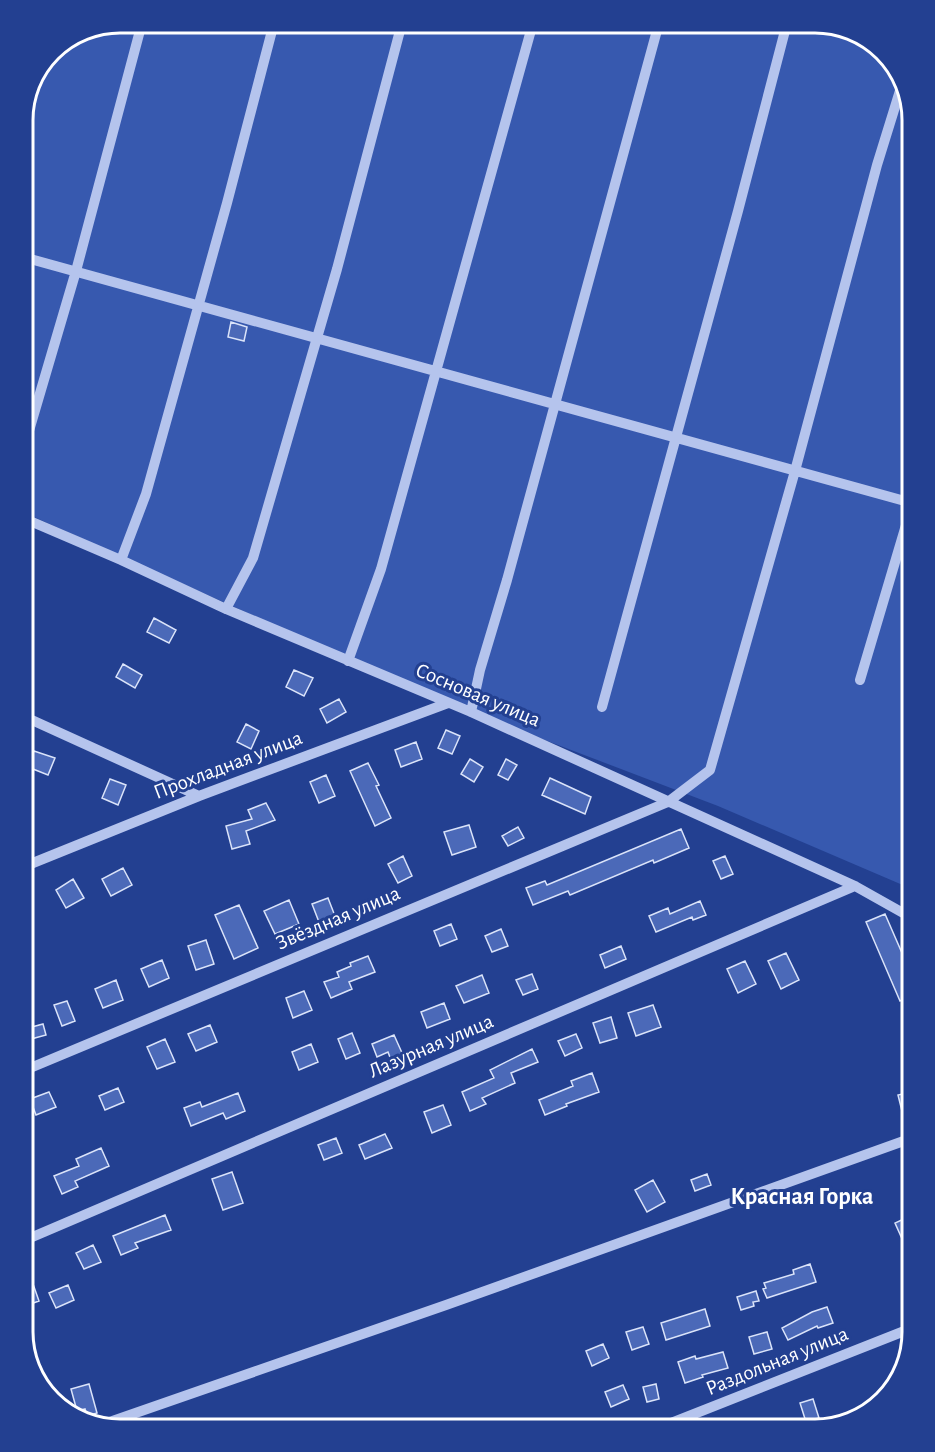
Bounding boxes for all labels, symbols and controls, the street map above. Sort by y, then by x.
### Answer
street label: Сосновая улица [412,659,544,731]
street label: Прохладная улица [151,727,306,803]
street label: Звёздная улица [273,882,404,954]
street label: Лазурная улица [366,1010,497,1082]
district label: Красная Горка [731,1185,873,1209]
street label: Раздольная улица [703,1323,851,1399]

